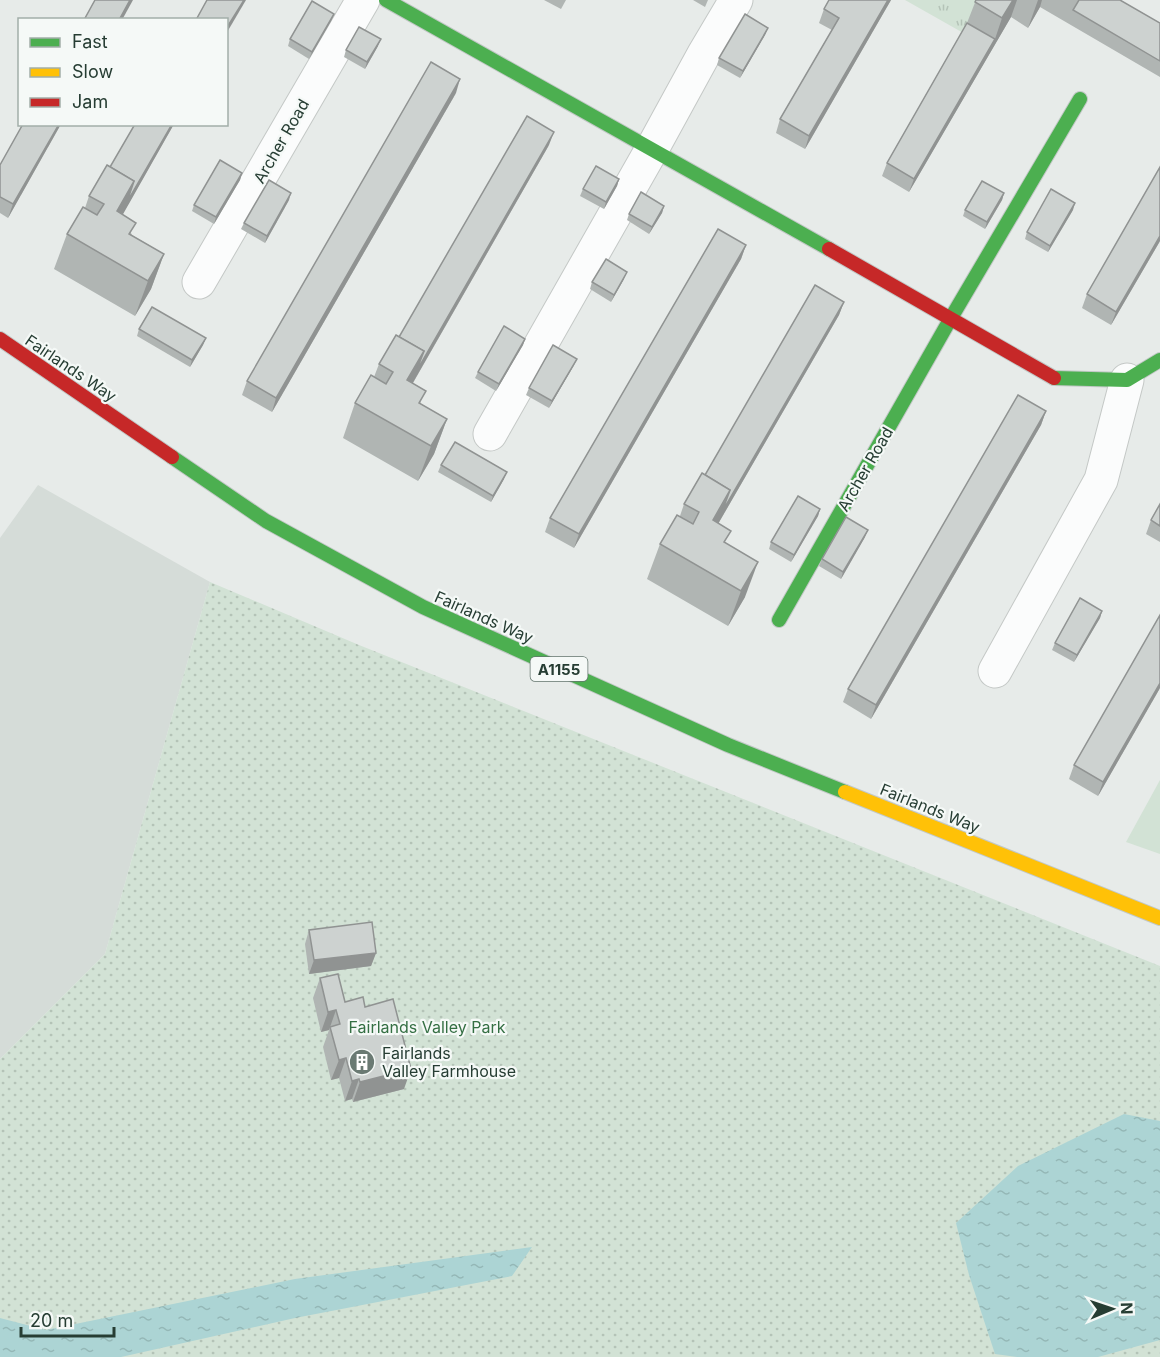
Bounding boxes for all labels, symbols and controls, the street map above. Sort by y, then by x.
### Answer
legend [18,18,228,126]
text: Fast [72,31,108,52]
text: Slow [72,61,113,82]
text: Jam [72,91,108,112]
street label: Archer Road [249,95,313,187]
street label: Fairlands Way [21,330,121,406]
street label: Archer Road [833,423,897,515]
street label: Fairlands Way [432,586,536,648]
road number: A1155 [530,657,588,681]
street label: Fairlands Way [877,779,983,837]
park label: Fairlands Valley Park [349,1017,506,1037]
place label: Fairlands Valley Farmhouse [382,1043,516,1081]
building icon: Fairlands Valley Farmhouse [347,1047,377,1077]
north arrow [1082,1279,1142,1339]
scale bar [21,1300,114,1338]
text: N [1117,1302,1137,1315]
text: 20 m [30,1310,73,1331]

